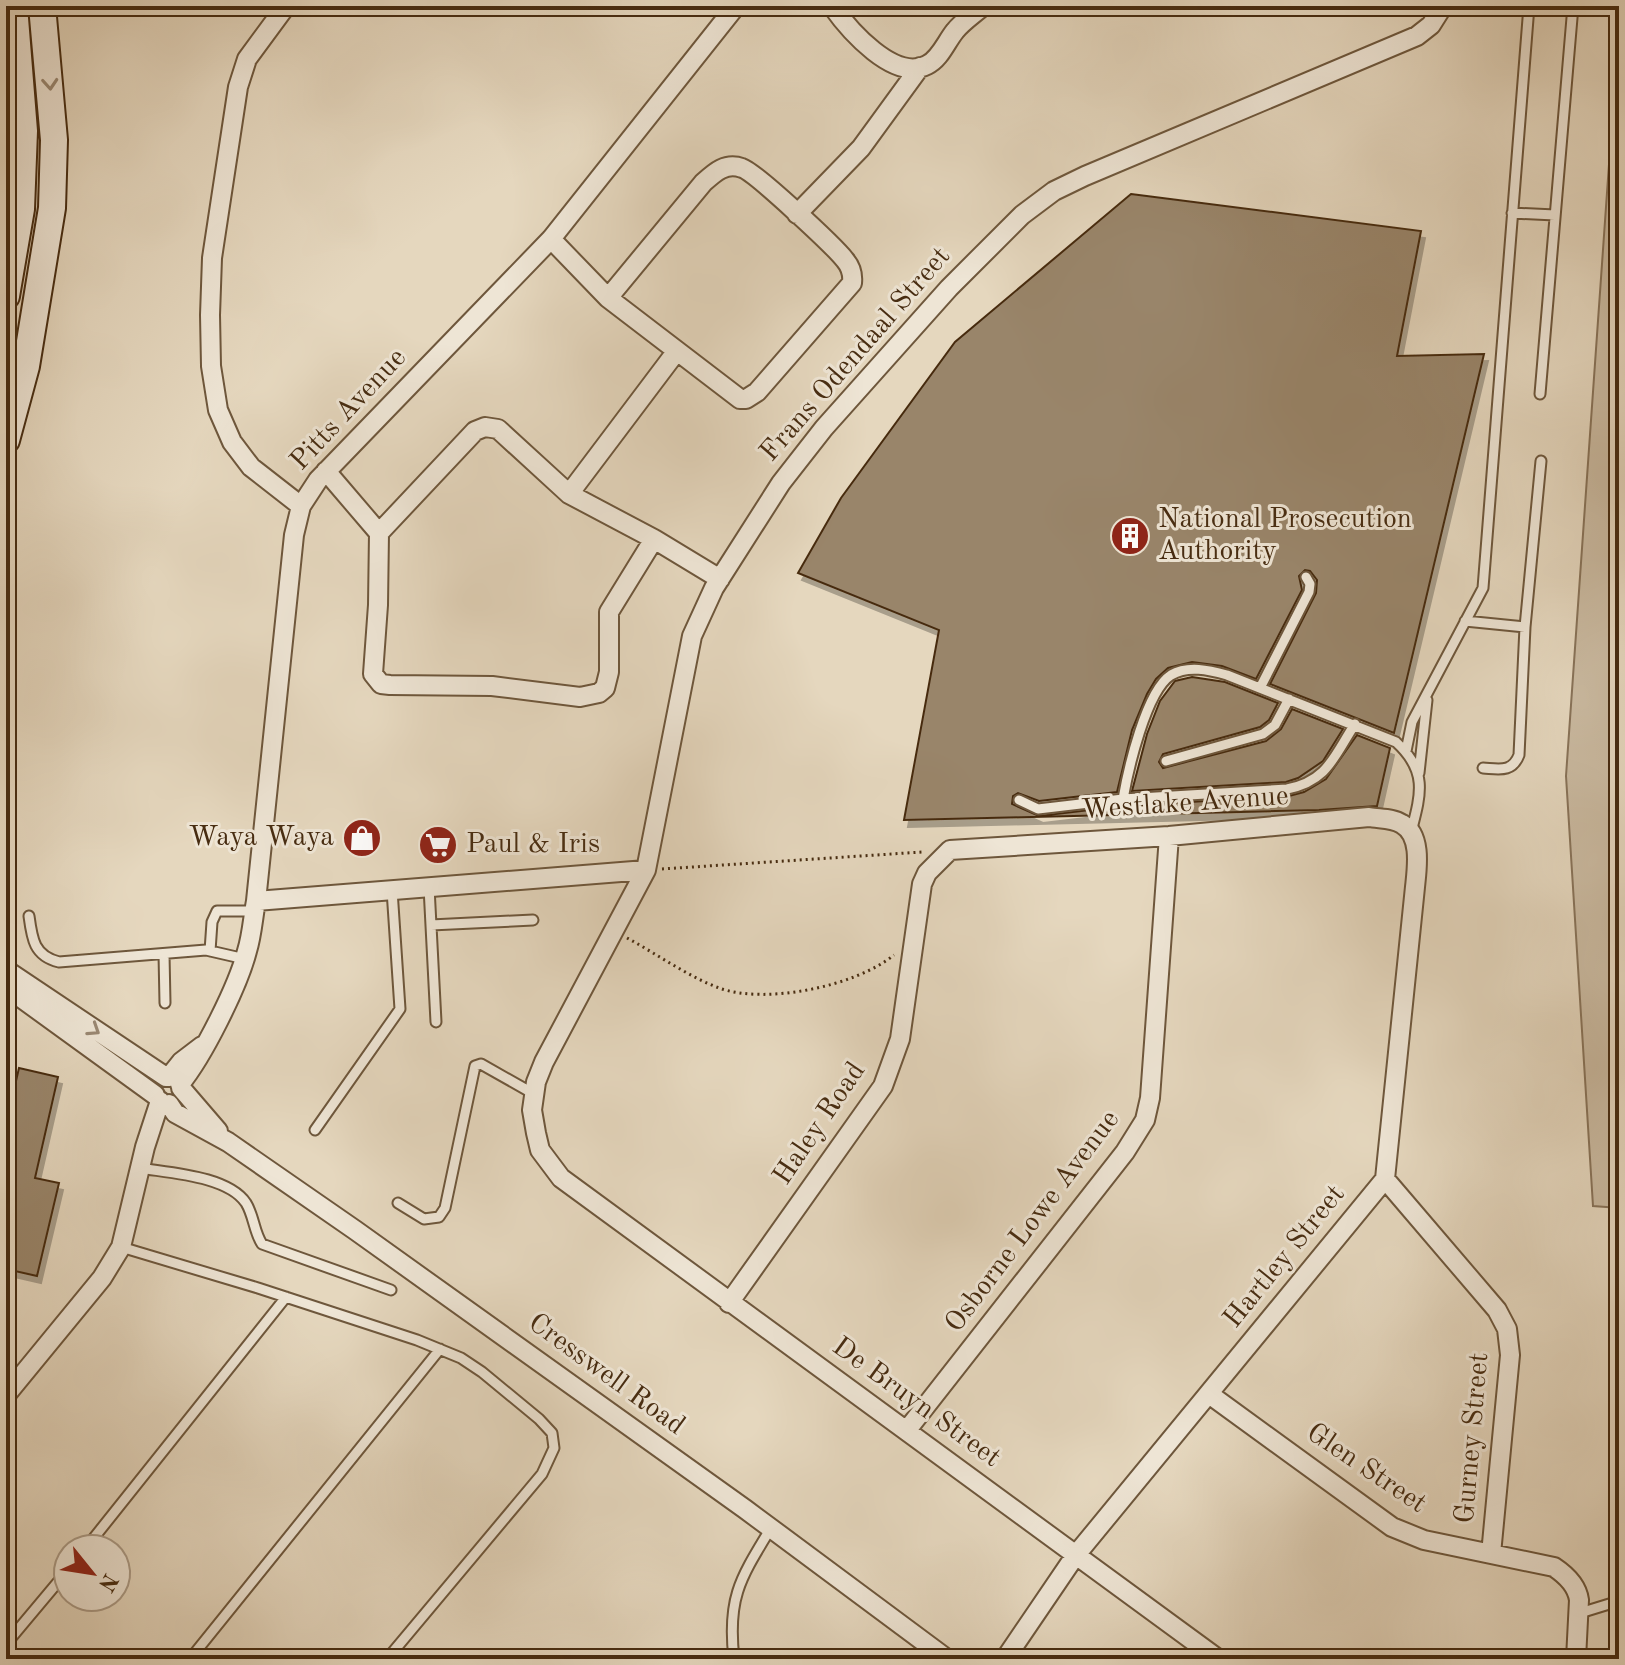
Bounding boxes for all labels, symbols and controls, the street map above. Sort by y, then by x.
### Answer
one-way arrow [41,78,58,91]
street label: Frans Odendaal Street [756,243,956,467]
street label: Pitts Avenue [286,344,412,476]
place label: National Prosecution Authority [1158,506,1412,566]
building icon: National Prosecution Authority [1109,515,1151,557]
street label: Westlake Avenue [1080,783,1290,825]
shop icon: Waya Waya [341,817,383,859]
place label: Waya Waya [189,824,334,852]
supermarket icon: Paul & Iris [417,824,459,866]
place label: Paul & Iris [466,831,600,859]
one-way arrow [85,1020,100,1035]
street label: Haley Road [769,1058,871,1190]
street label: Osborne Lowe Avenue [941,1106,1125,1338]
street label: Hartley Street [1219,1180,1351,1334]
street label: Cresswell Road [523,1309,689,1441]
street label: De Bruyn Street [827,1333,1005,1473]
street label: Gurney Street [1452,1351,1494,1525]
street label: Glen Street [1301,1419,1431,1519]
north arrow [52,1533,132,1613]
text: N [94,1569,121,1595]

